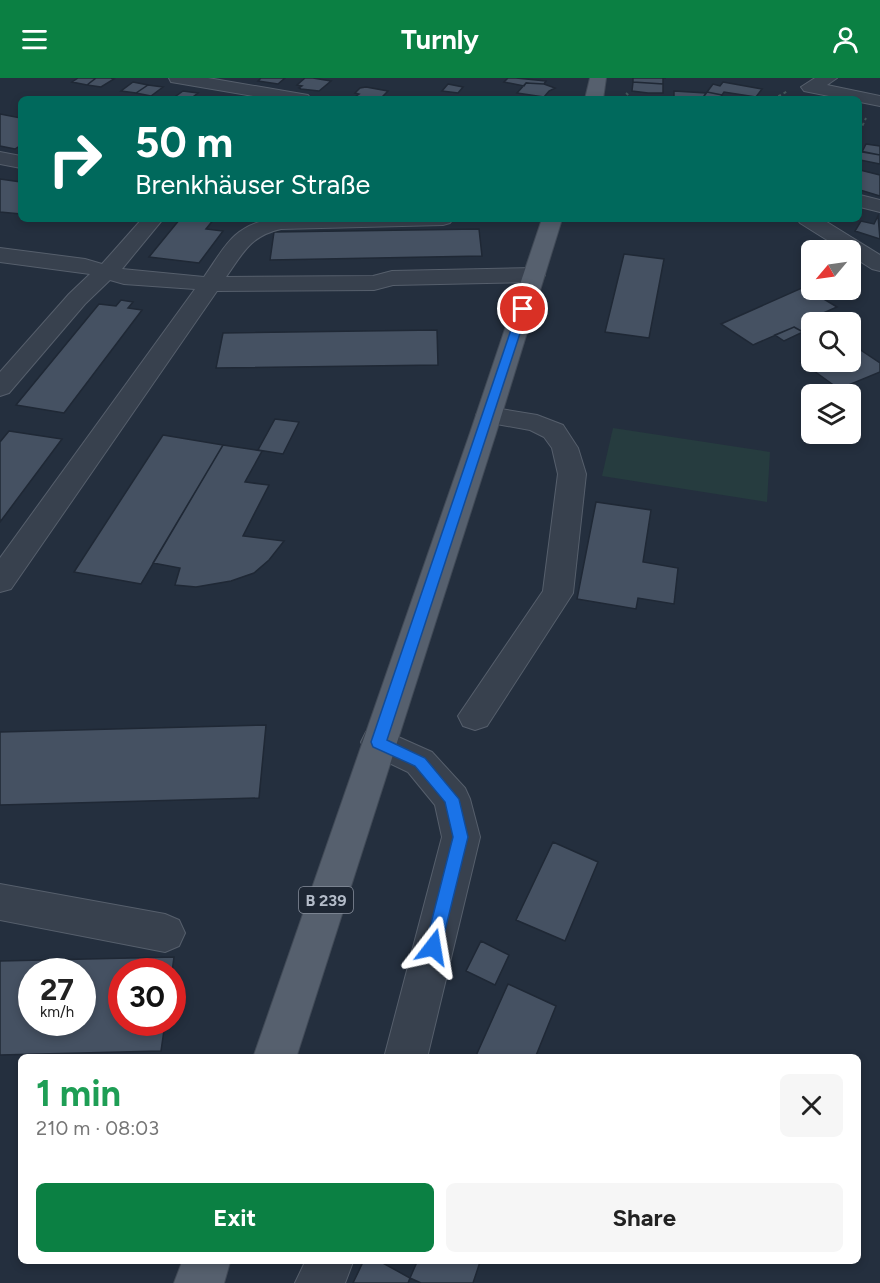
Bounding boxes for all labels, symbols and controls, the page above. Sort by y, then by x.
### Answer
icon: menu [18,23,51,56]
text: Turnly [401,23,479,56]
icon: person [829,23,862,56]
text: 50 m [135,117,233,168]
icon: right [36,120,114,198]
text: Brenkhäuser Straße [135,168,370,201]
north arrow [801,240,861,300]
map controls [801,240,861,444]
pin [497,283,548,334]
icon: arrive [506,292,539,325]
button: search [801,312,861,372]
button: layers [801,384,861,444]
road number: B 239 [299,887,353,913]
position arrow [401,915,465,979]
speed limit sign: 30 [108,958,186,1036]
text: 27 [40,971,74,1008]
text: km/h [40,1003,74,1021]
text: 1 min [36,1072,121,1115]
button: close [780,1074,843,1137]
text: 210 m · 08:03 [36,1116,159,1140]
button: Exit [36,1183,434,1252]
button: Share [446,1183,843,1252]

